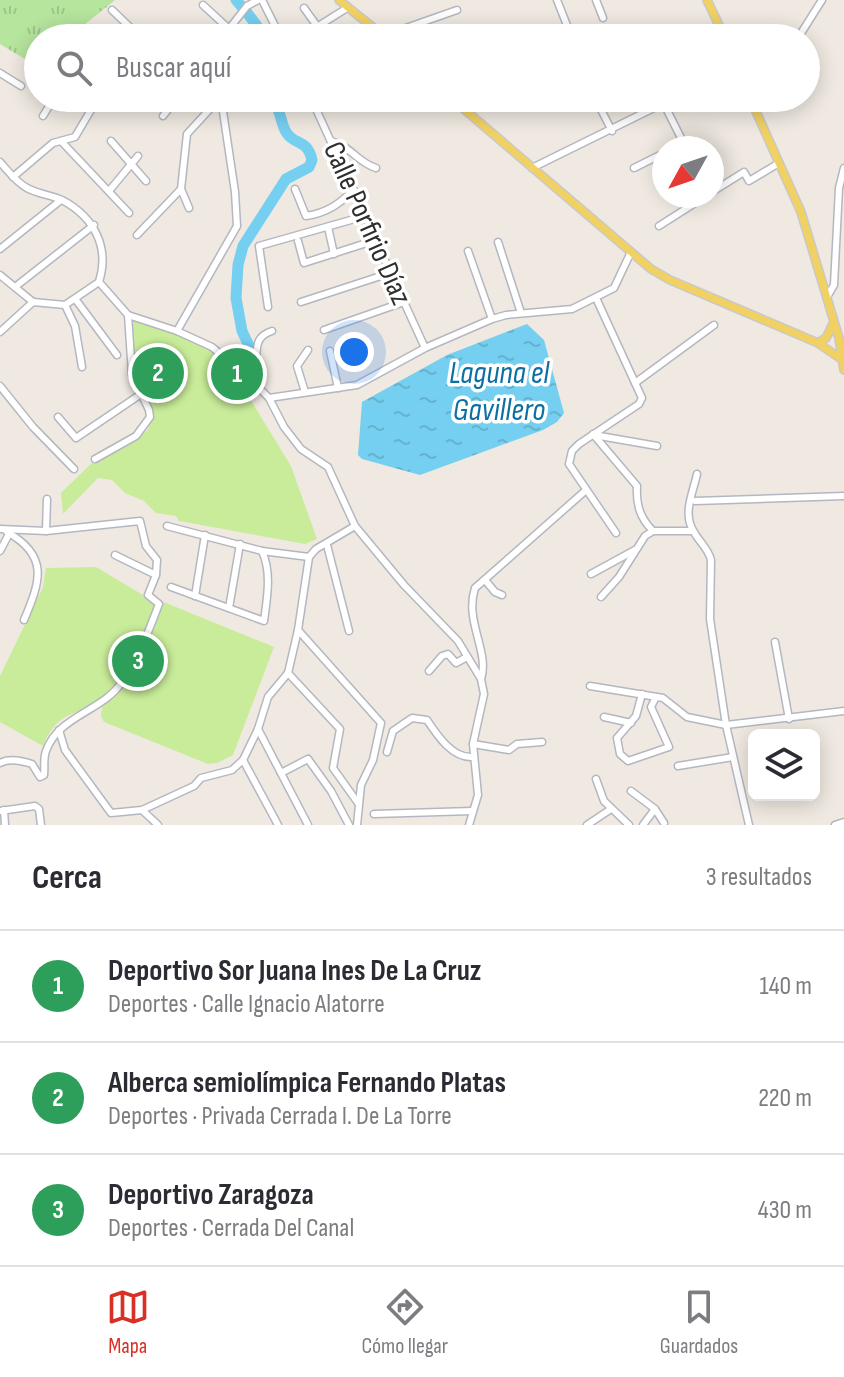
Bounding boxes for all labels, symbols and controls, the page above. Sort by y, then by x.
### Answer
search box [24,24,820,112]
icon: search [52,46,96,90]
text: Buscar aquí [116,50,231,86]
street label: Calle Porfirio Díaz [315,136,419,311]
north arrow [652,136,724,208]
your location [334,332,374,372]
pin: 2 [132,343,184,403]
pin: 1 [211,344,263,404]
water label: Laguna el Gavillero [449,354,550,430]
pin: 3 [112,631,164,691]
map controls [748,729,820,801]
button: layers [748,729,820,801]
text: Cerca [32,857,102,898]
text: 3 resultados [706,862,812,893]
text: Deportivo Sor Juana Ines De La Cruz [108,953,481,989]
text: 1 [53,971,63,1002]
text: 140 m [760,971,812,1002]
text: Deportes · Calle Ignacio Alatorre [108,989,385,1020]
text: Alberca semiolímpica Fernando Platas [108,1065,506,1101]
text: 2 [52,1083,64,1114]
text: 220 m [758,1083,812,1114]
text: Deportes · Privada Cerrada I. De La Torre [108,1101,452,1132]
text: Deportivo Zaragoza [108,1177,314,1213]
text: 3 [52,1195,64,1226]
text: 430 m [758,1195,812,1226]
text: Deportes · Cerrada Del Canal [108,1213,354,1244]
tab: Mapa [106,1285,150,1360]
tab: Cómo llegar [361,1285,448,1360]
tab: Guardados [660,1285,738,1360]

